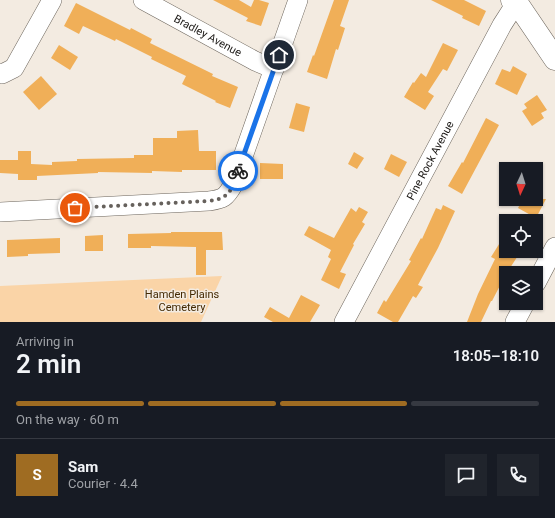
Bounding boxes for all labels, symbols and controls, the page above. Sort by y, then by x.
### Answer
street label: Bradley Avenue [172,12,244,60]
pin [262,38,296,72]
icon: home [268,44,290,66]
street label: Pine Rock Avenue [404,119,457,202]
courier [218,151,258,191]
icon: bike [227,160,249,182]
north arrow [499,162,543,206]
map controls [499,162,543,310]
pin [58,191,92,225]
icon: bag [64,197,86,219]
button: locate [499,214,543,258]
button: layers [499,266,543,310]
park label: Hamden Plains Cemetery [145,288,219,314]
text: Arriving in [16,334,74,349]
text: 18:05–18:10 [453,347,539,365]
text: 2 min [16,349,81,379]
text: On the way · 60 m [16,412,119,427]
button: chat [445,454,487,496]
button: phone [497,454,539,496]
text: Sam [68,458,98,476]
text: S [32,466,42,484]
text: Courier · 4.4 [68,476,138,491]

